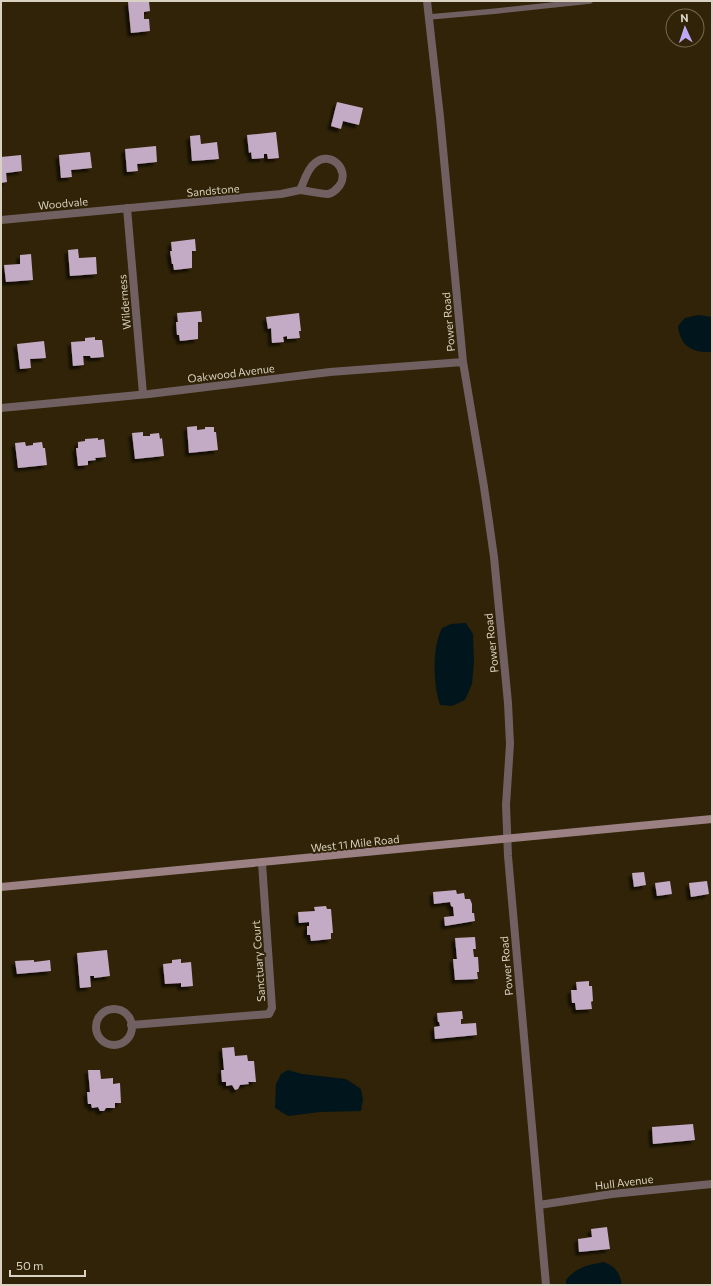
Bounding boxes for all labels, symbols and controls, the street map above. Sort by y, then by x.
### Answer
north arrow [665,8,705,48]
text: N [680,11,689,24]
street label: Sandstone [186,181,240,199]
street label: Woodvale [38,194,89,212]
street label: Wilderness [115,274,133,330]
street label: Power Road [439,292,457,352]
street label: Oakwood Avenue [187,361,275,385]
street label: Power Road [481,613,501,673]
street label: West 11 Mile Road [310,832,400,854]
street label: Sanctuary Court [249,919,267,1002]
street label: Power Road [497,936,515,996]
street label: Hull Avenue [594,1172,654,1192]
scale bar [10,1252,85,1278]
text: 50 m [16,1258,44,1272]

